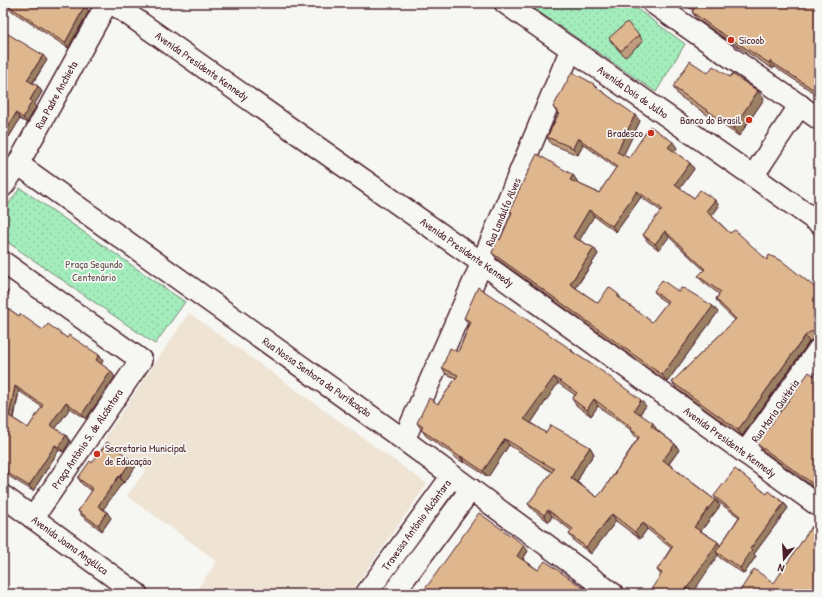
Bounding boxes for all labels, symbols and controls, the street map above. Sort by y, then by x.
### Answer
street label: Avenida Presidente Kennedy [153,28,252,104]
place label: Sicoob [739,33,765,47]
marker: Sicoob [726,35,736,45]
street label: Rua Padre Anchieta [32,58,81,131]
street label: Avenida Dois de Julho [595,62,672,122]
place label: Banco do Brasil [680,113,741,127]
marker: Banco do Brasil [744,115,754,125]
place label: Bradesco [607,126,644,140]
marker: Bradesco [646,128,656,138]
street label: Rua Landulfo Alves [482,175,524,249]
street label: Avenida Presidente Kennedy [418,214,517,290]
park label: Praça Segundo Centenário [65,257,123,284]
street label: Rua Nossa Senhora da Purificação [260,334,375,420]
street label: Rua Maria Quitéria [748,376,802,445]
street label: Praça Antônio S. de Alcântara [48,386,126,492]
street label: Avenida Presidente Kennedy [681,404,779,481]
place label: Secretaria Municipal de Educação [105,441,186,468]
marker: Secretaria Municipal de Educação [92,449,102,459]
street label: Travessa Antônio Alcântara [378,476,454,573]
street label: Avenida Joana Angélica [29,513,111,578]
north arrow [764,539,804,579]
text: N [776,561,786,576]

